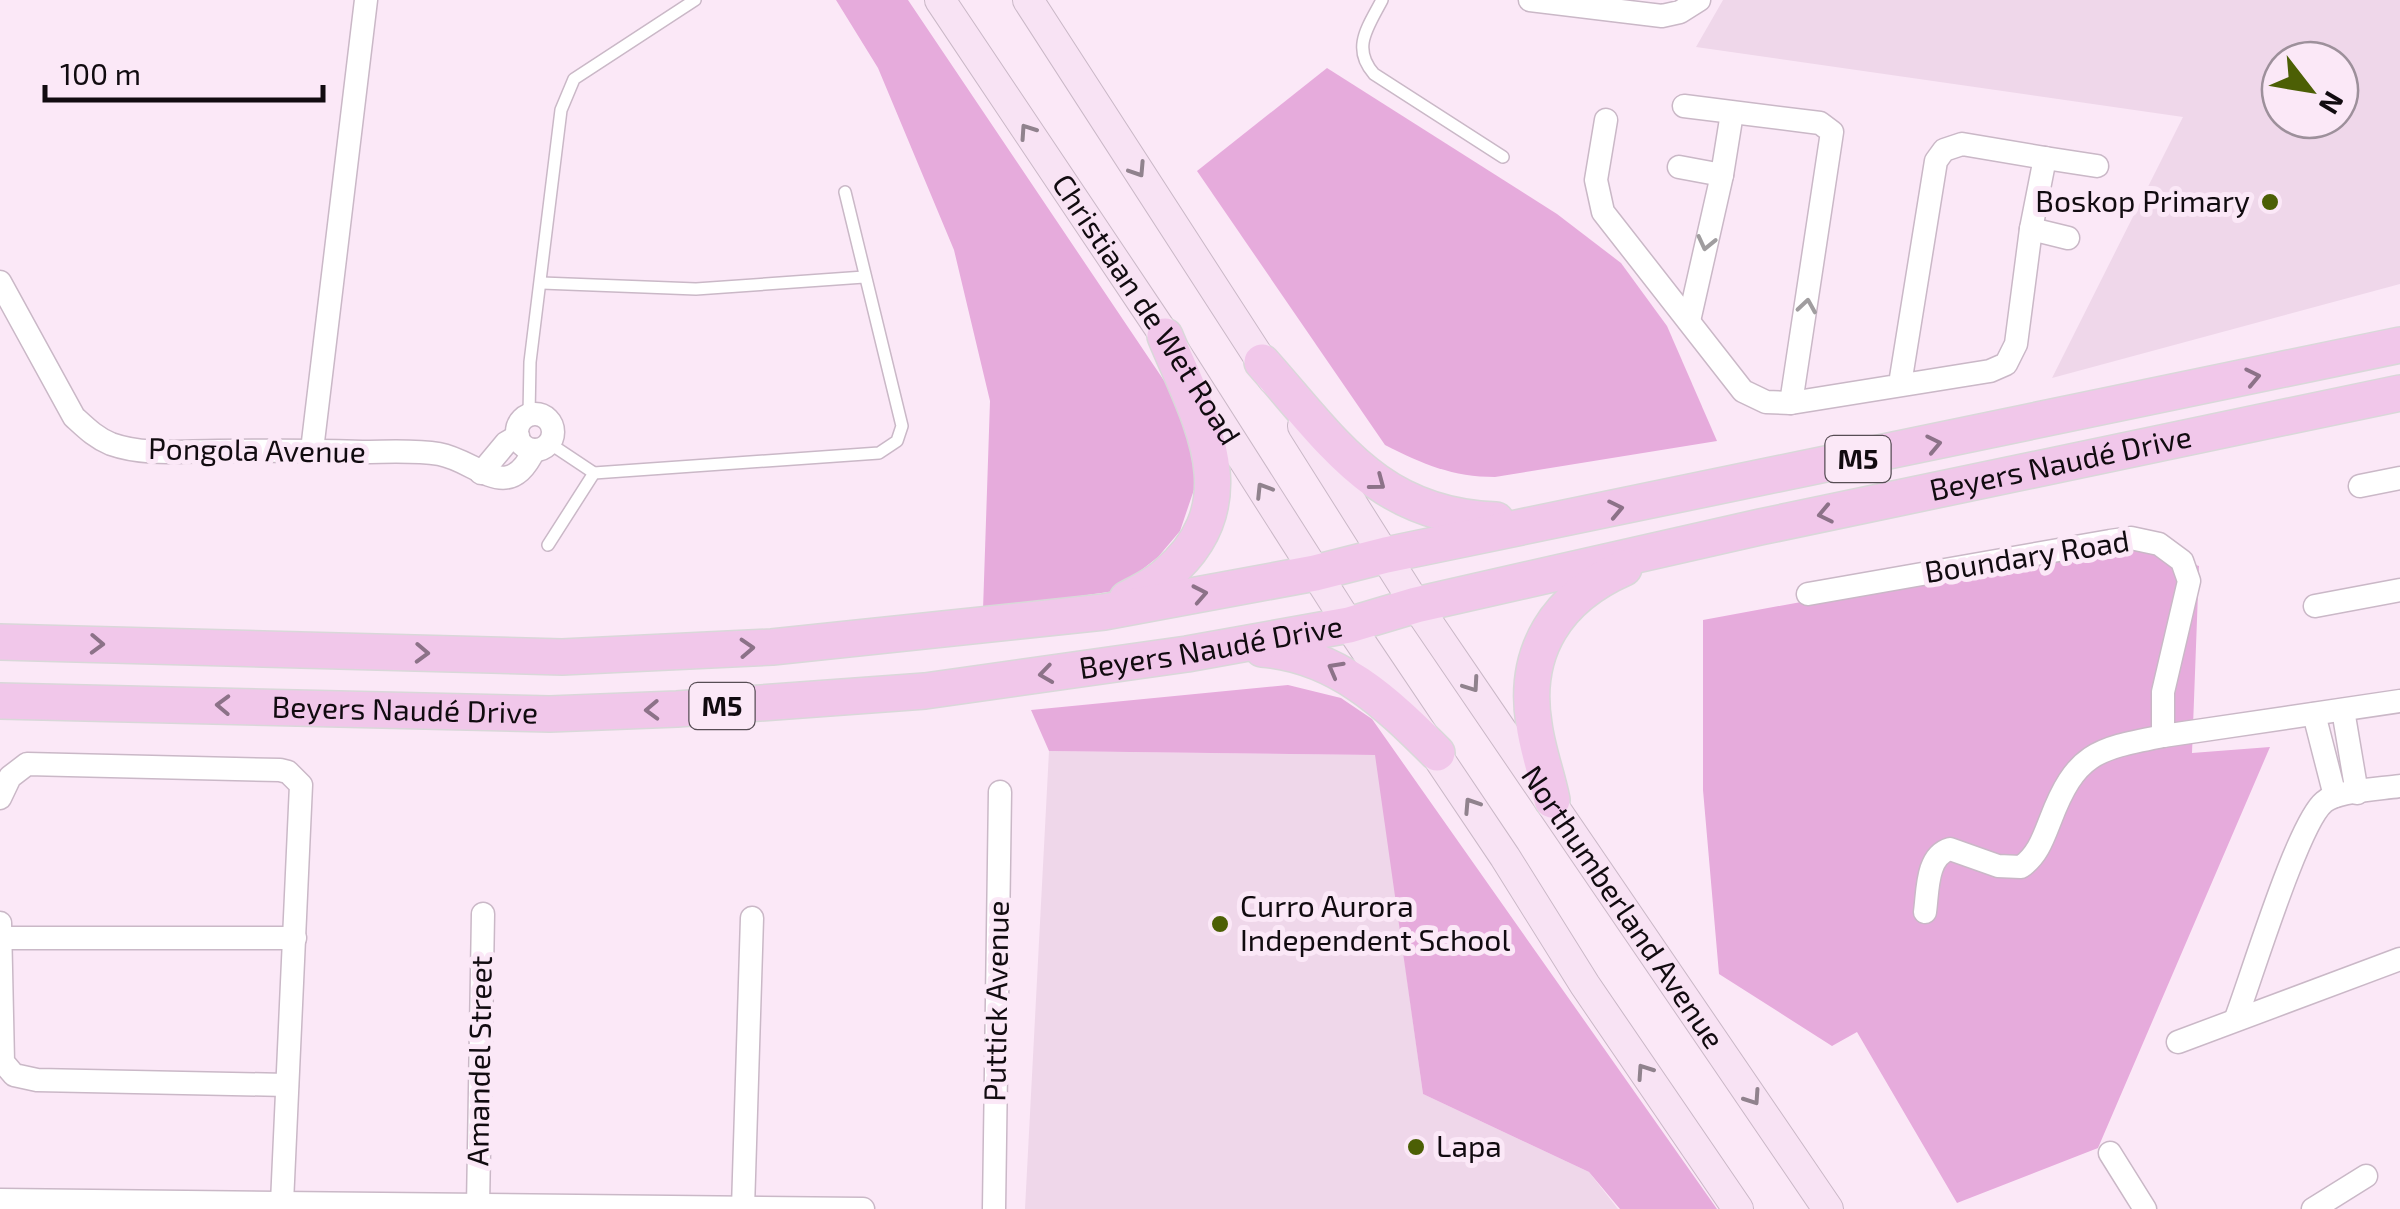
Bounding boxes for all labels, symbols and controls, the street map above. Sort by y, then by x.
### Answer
scale bar [45,40,322,102]
north arrow [2260,40,2360,140]
text: 100 m [60,55,141,91]
text: N [2313,86,2352,121]
one-way arrow [1021,123,1040,141]
one-way arrow [1126,159,1145,177]
street label: Christiaan de Wet Road [1046,167,1249,451]
place label: Boskop Primary [2035,182,2250,218]
marker: Boskop Primary [2259,191,2281,213]
one-way arrow [1697,235,1718,252]
one-way arrow [1796,298,1817,315]
one-way arrow [2244,368,2261,389]
street label: Beyers Naudé Drive [1926,417,2194,507]
street label: Pongola Avenue [148,429,366,469]
one-way arrow [1926,434,1943,455]
road number: M5 [1826,436,1890,482]
one-way arrow [1367,472,1385,489]
one-way arrow [1256,483,1275,501]
one-way arrow [1607,499,1624,520]
one-way arrow [1817,502,1834,523]
street label: Boundary Road [1922,521,2132,589]
one-way arrow [1191,585,1208,606]
street label: Beyers Naudé Drive [1077,607,1345,685]
one-way arrow [90,633,106,654]
one-way arrow [740,638,756,659]
one-way arrow [415,642,431,663]
one-way arrow [1037,662,1054,683]
one-way arrow [1328,662,1346,682]
one-way arrow [1460,673,1478,692]
road number: M5 [690,683,754,729]
street label: Beyers Naudé Drive [271,687,539,730]
one-way arrow [214,694,230,715]
one-way arrow [644,699,660,720]
street label: Northumberland Avenue [1515,758,1733,1055]
one-way arrow [1465,797,1483,816]
place label: Curro Aurora Independent School [1240,887,1510,957]
street label: Puttick Avenue [975,900,1015,1102]
marker: Curro Aurora Independent School [1209,913,1231,935]
street label: Amandel Street [458,955,498,1166]
one-way arrow [1637,1063,1656,1081]
one-way arrow [1741,1087,1759,1106]
place label: Lapa [1436,1127,1502,1163]
marker: Lapa [1405,1136,1427,1158]

